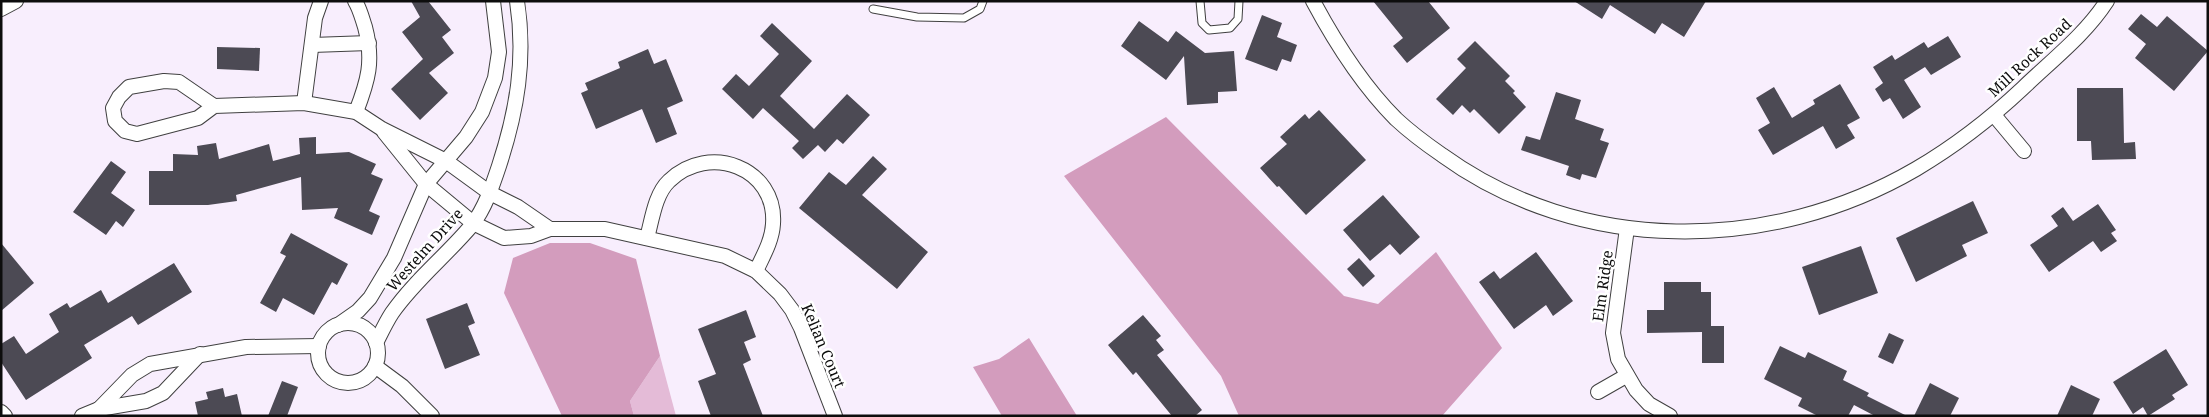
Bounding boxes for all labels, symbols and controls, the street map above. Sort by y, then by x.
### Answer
street label: Mill Rock Road [1983,14,2075,101]
street label: Westelm Drive [382,204,467,295]
street label: Elm Ridge [1587,249,1617,323]
street label: Kelian Court [797,301,851,391]

